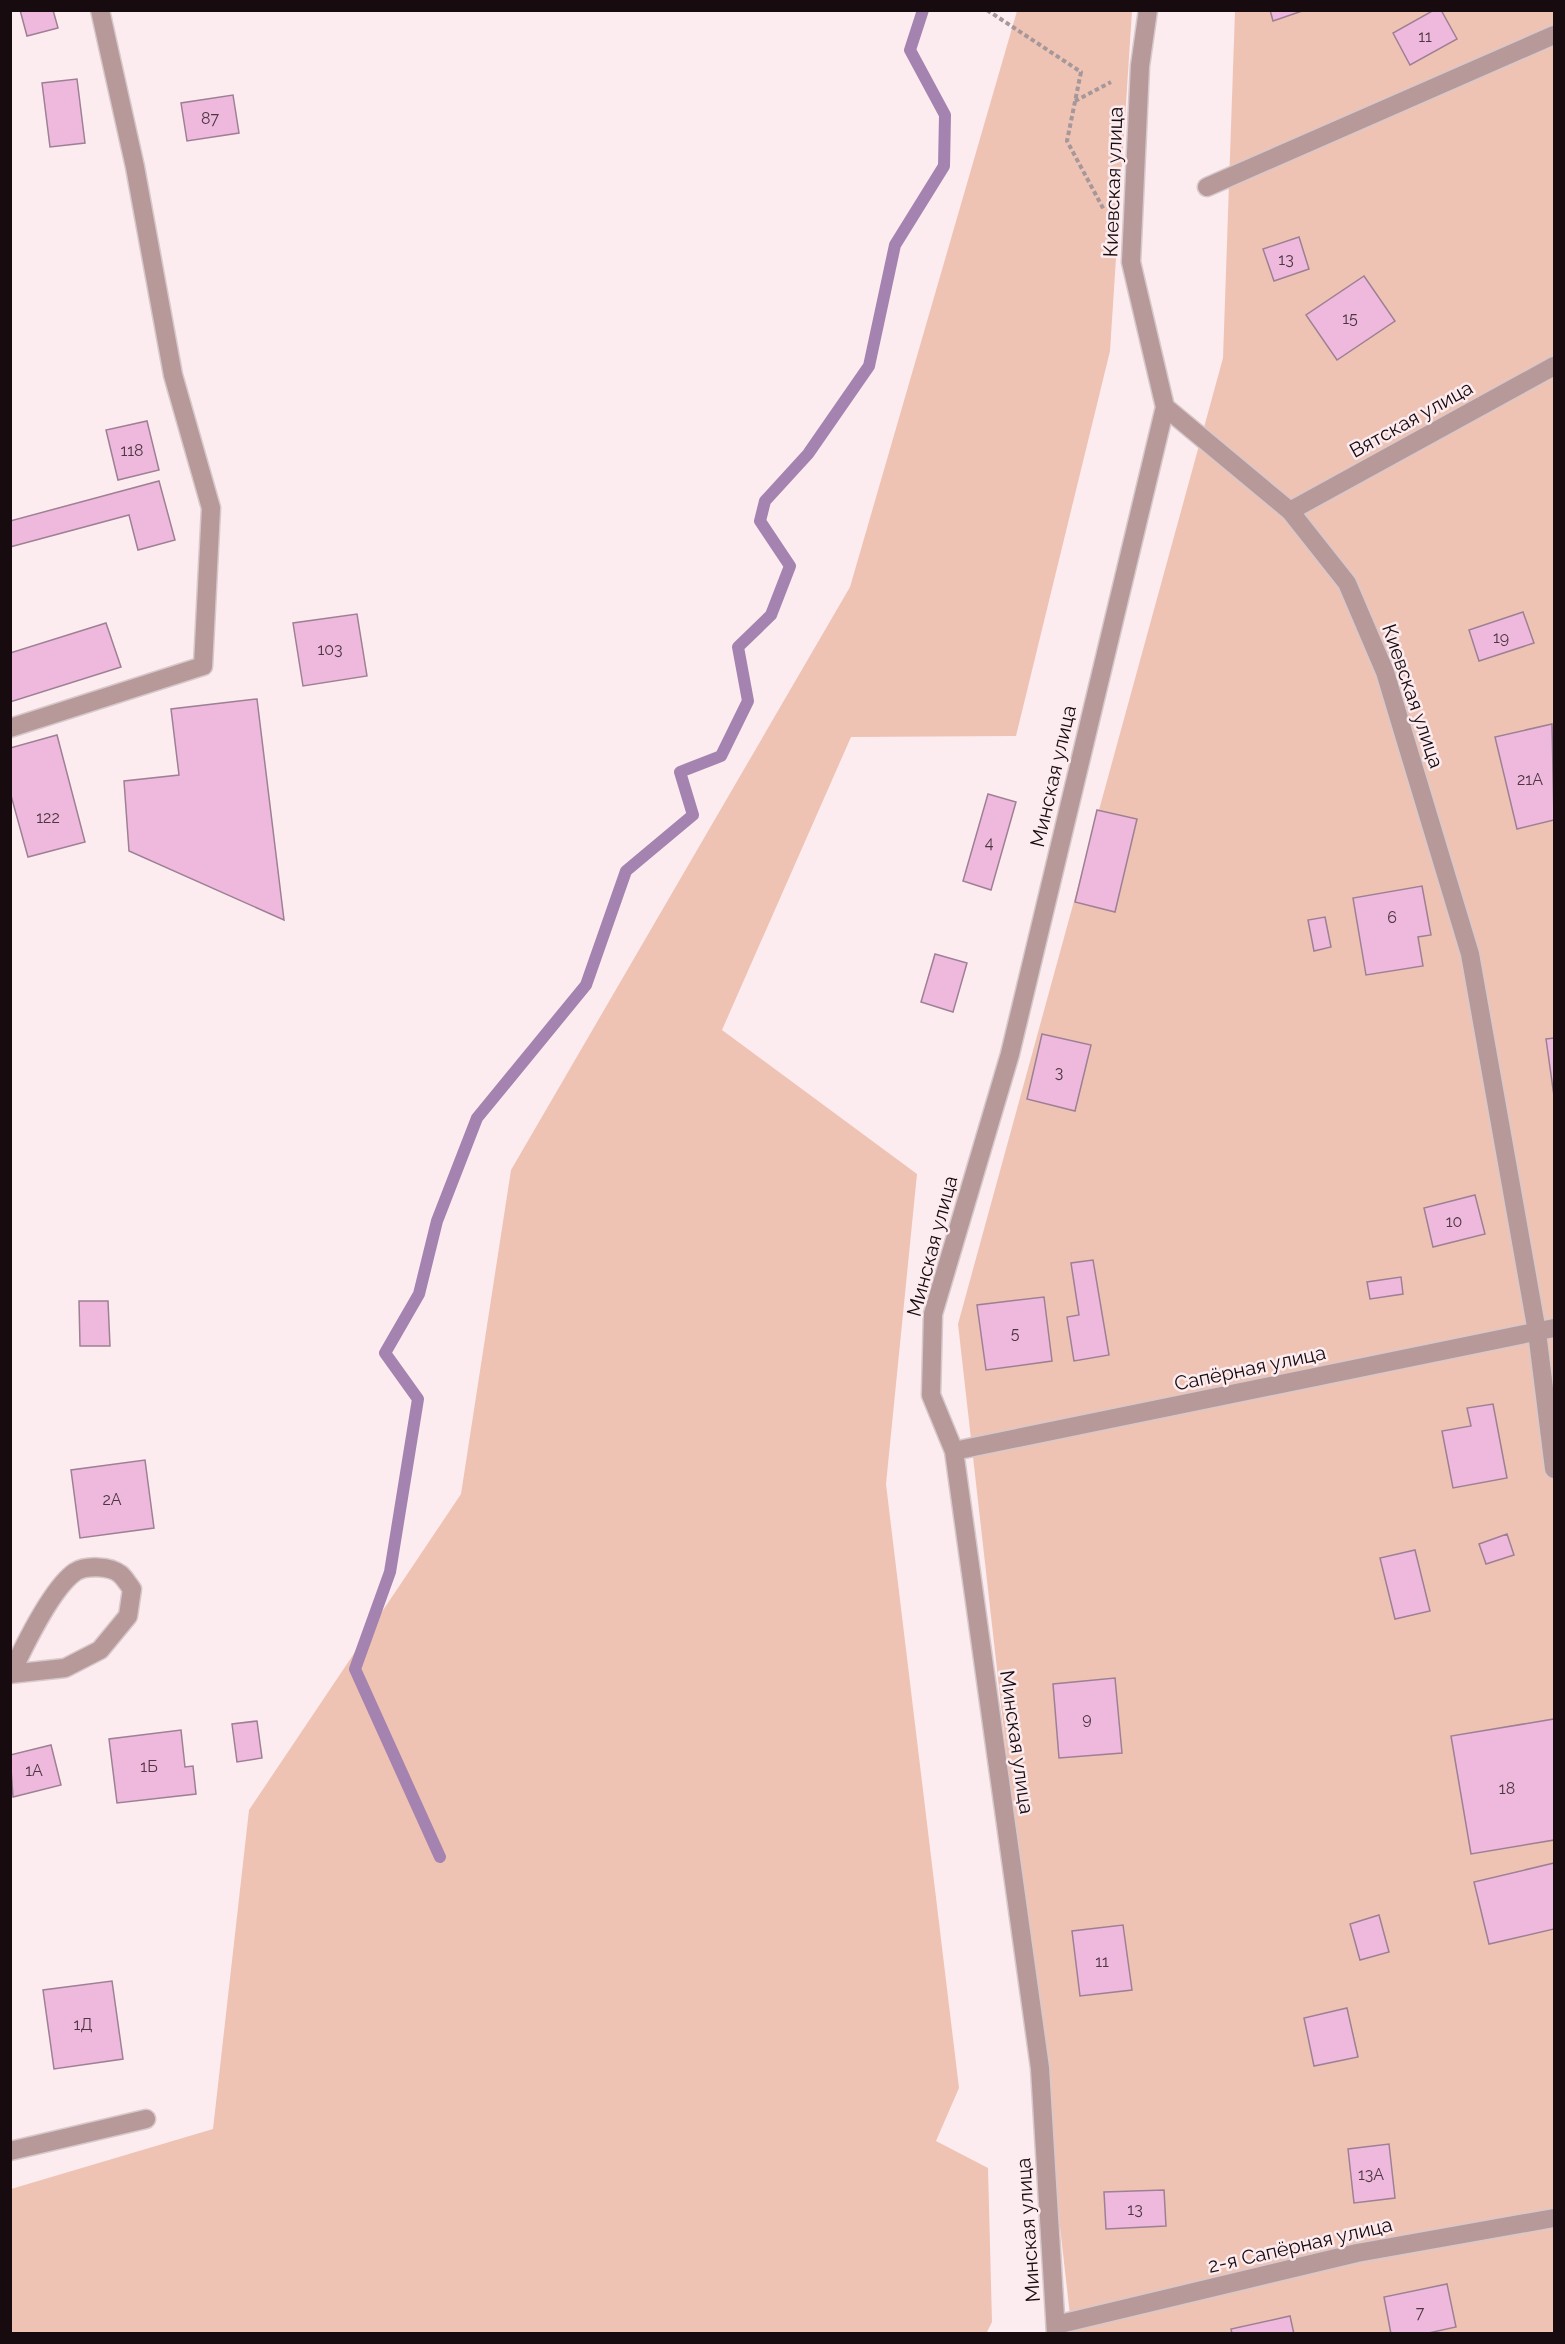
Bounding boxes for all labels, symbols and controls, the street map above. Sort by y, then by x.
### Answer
house number: 11 [1418,27,1432,46]
street label: Киевская улица [1098,106,1128,258]
house number: 87 [201,109,219,128]
house number: 13 [1278,250,1294,269]
house number: 15 [1342,309,1358,328]
street label: Вятская улица [1345,375,1477,463]
house number: 118 [120,441,144,460]
street label: Киевская улица [1377,621,1449,771]
house number: 19 [1493,628,1509,647]
house number: 103 [317,640,343,659]
street label: Минская улица [1025,703,1081,849]
house number: 21А [1517,770,1543,789]
house number: 122 [36,808,60,827]
house number: 4 [985,833,994,852]
house number: 6 [1387,908,1397,927]
house number: 3 [1055,1063,1063,1082]
street label: Минская улица [902,1173,962,1319]
house number: 10 [1446,1212,1462,1231]
house number: 5 [1011,1324,1020,1343]
street label: Сапёрная улица [1172,1340,1328,1396]
house number: 2А [102,1490,122,1509]
street label: Минская улица [995,1669,1039,1815]
house number: 9 [1082,1709,1092,1728]
house number: 1Б [140,1757,158,1776]
house number: 1А [25,1761,43,1780]
house number: 18 [1499,1779,1515,1798]
house number: 11 [1095,1952,1109,1971]
house number: 1Д [74,2015,92,2034]
street label: Минская улица [1011,2157,1045,2303]
house number: 13А [1358,2165,1384,2184]
house number: 13 [1127,2200,1143,2219]
street label: 2-я Сапёрная улица [1205,2212,1395,2278]
house number: 7 [1416,2303,1425,2322]

